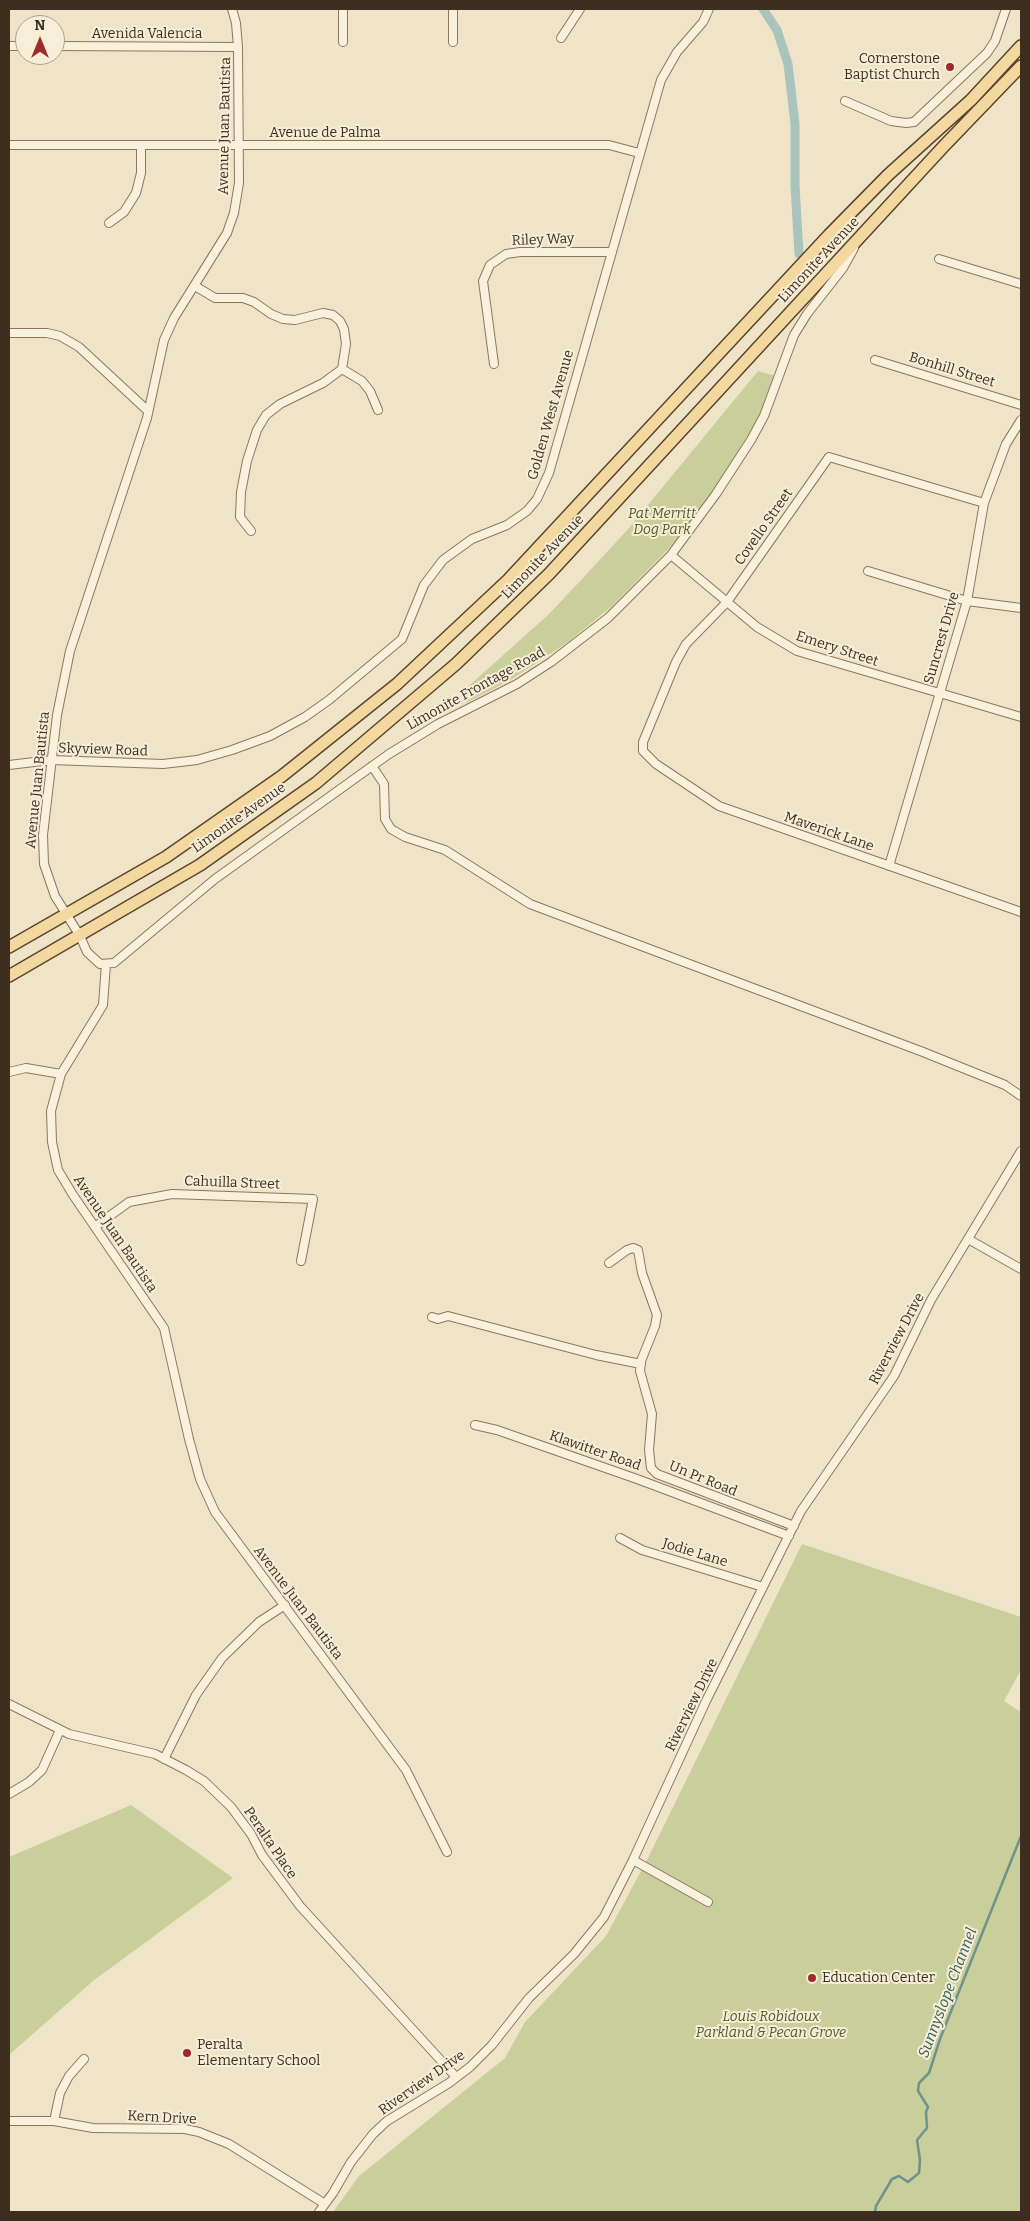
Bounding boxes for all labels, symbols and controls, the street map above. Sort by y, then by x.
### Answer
north arrow [15,15,65,65]
text: N [35,17,45,34]
street label: Avenida Valencia [92,26,202,42]
place label: Cornerstone Baptist Church [844,51,940,84]
street label: Avenue Juan Bautista [215,57,235,195]
marker: Cornerstone Baptist Church [944,61,956,73]
street label: Avenue de Palma [269,125,381,141]
street label: Limonite Avenue [775,214,863,306]
street label: Riley Way [511,231,575,249]
street label: Golden West Avenue [524,348,578,482]
street label: Bonhill Street [907,349,997,391]
street label: Covello Street [731,485,797,569]
park label: Pat Merritt Dog Park [628,506,696,538]
street label: Limonite Avenue [499,511,587,603]
street label: Suncrest Drive [921,590,963,686]
street label: Emery Street [794,628,880,670]
street label: Limonite Frontage Road [404,644,548,734]
street label: Avenue Juan Bautista [22,710,54,850]
street label: Skyview Road [58,740,148,760]
street label: Limonite Avenue [189,779,289,857]
street label: Maverick Lane [782,809,876,855]
street label: Avenue Juan Bautista [69,1172,161,1296]
street label: Cahuilla Street [184,1173,280,1193]
street label: Riverview Drive [866,1290,928,1388]
street label: Klawitter Road [547,1427,643,1475]
street label: Un Pr Road [666,1458,740,1500]
street label: Jodie Lane [660,1535,730,1571]
street label: Avenue Juan Bautista [250,1543,346,1663]
street label: Riverview Drive [662,1656,722,1754]
street label: Peralta Place [240,1804,300,1882]
water label: Sunnyslope Channel [915,1925,981,2061]
place label: Education Center [822,1970,935,1986]
marker: Education Center [806,1972,818,1984]
park label: Louis Robidoux Parkland & Pecan Grove [696,2009,846,2041]
place label: Peralta Elementary School [197,2037,320,2070]
marker: Peralta Elementary School [181,2047,193,2059]
street label: Riverview Drive [376,2047,468,2119]
street label: Kern Drive [127,2108,197,2128]

